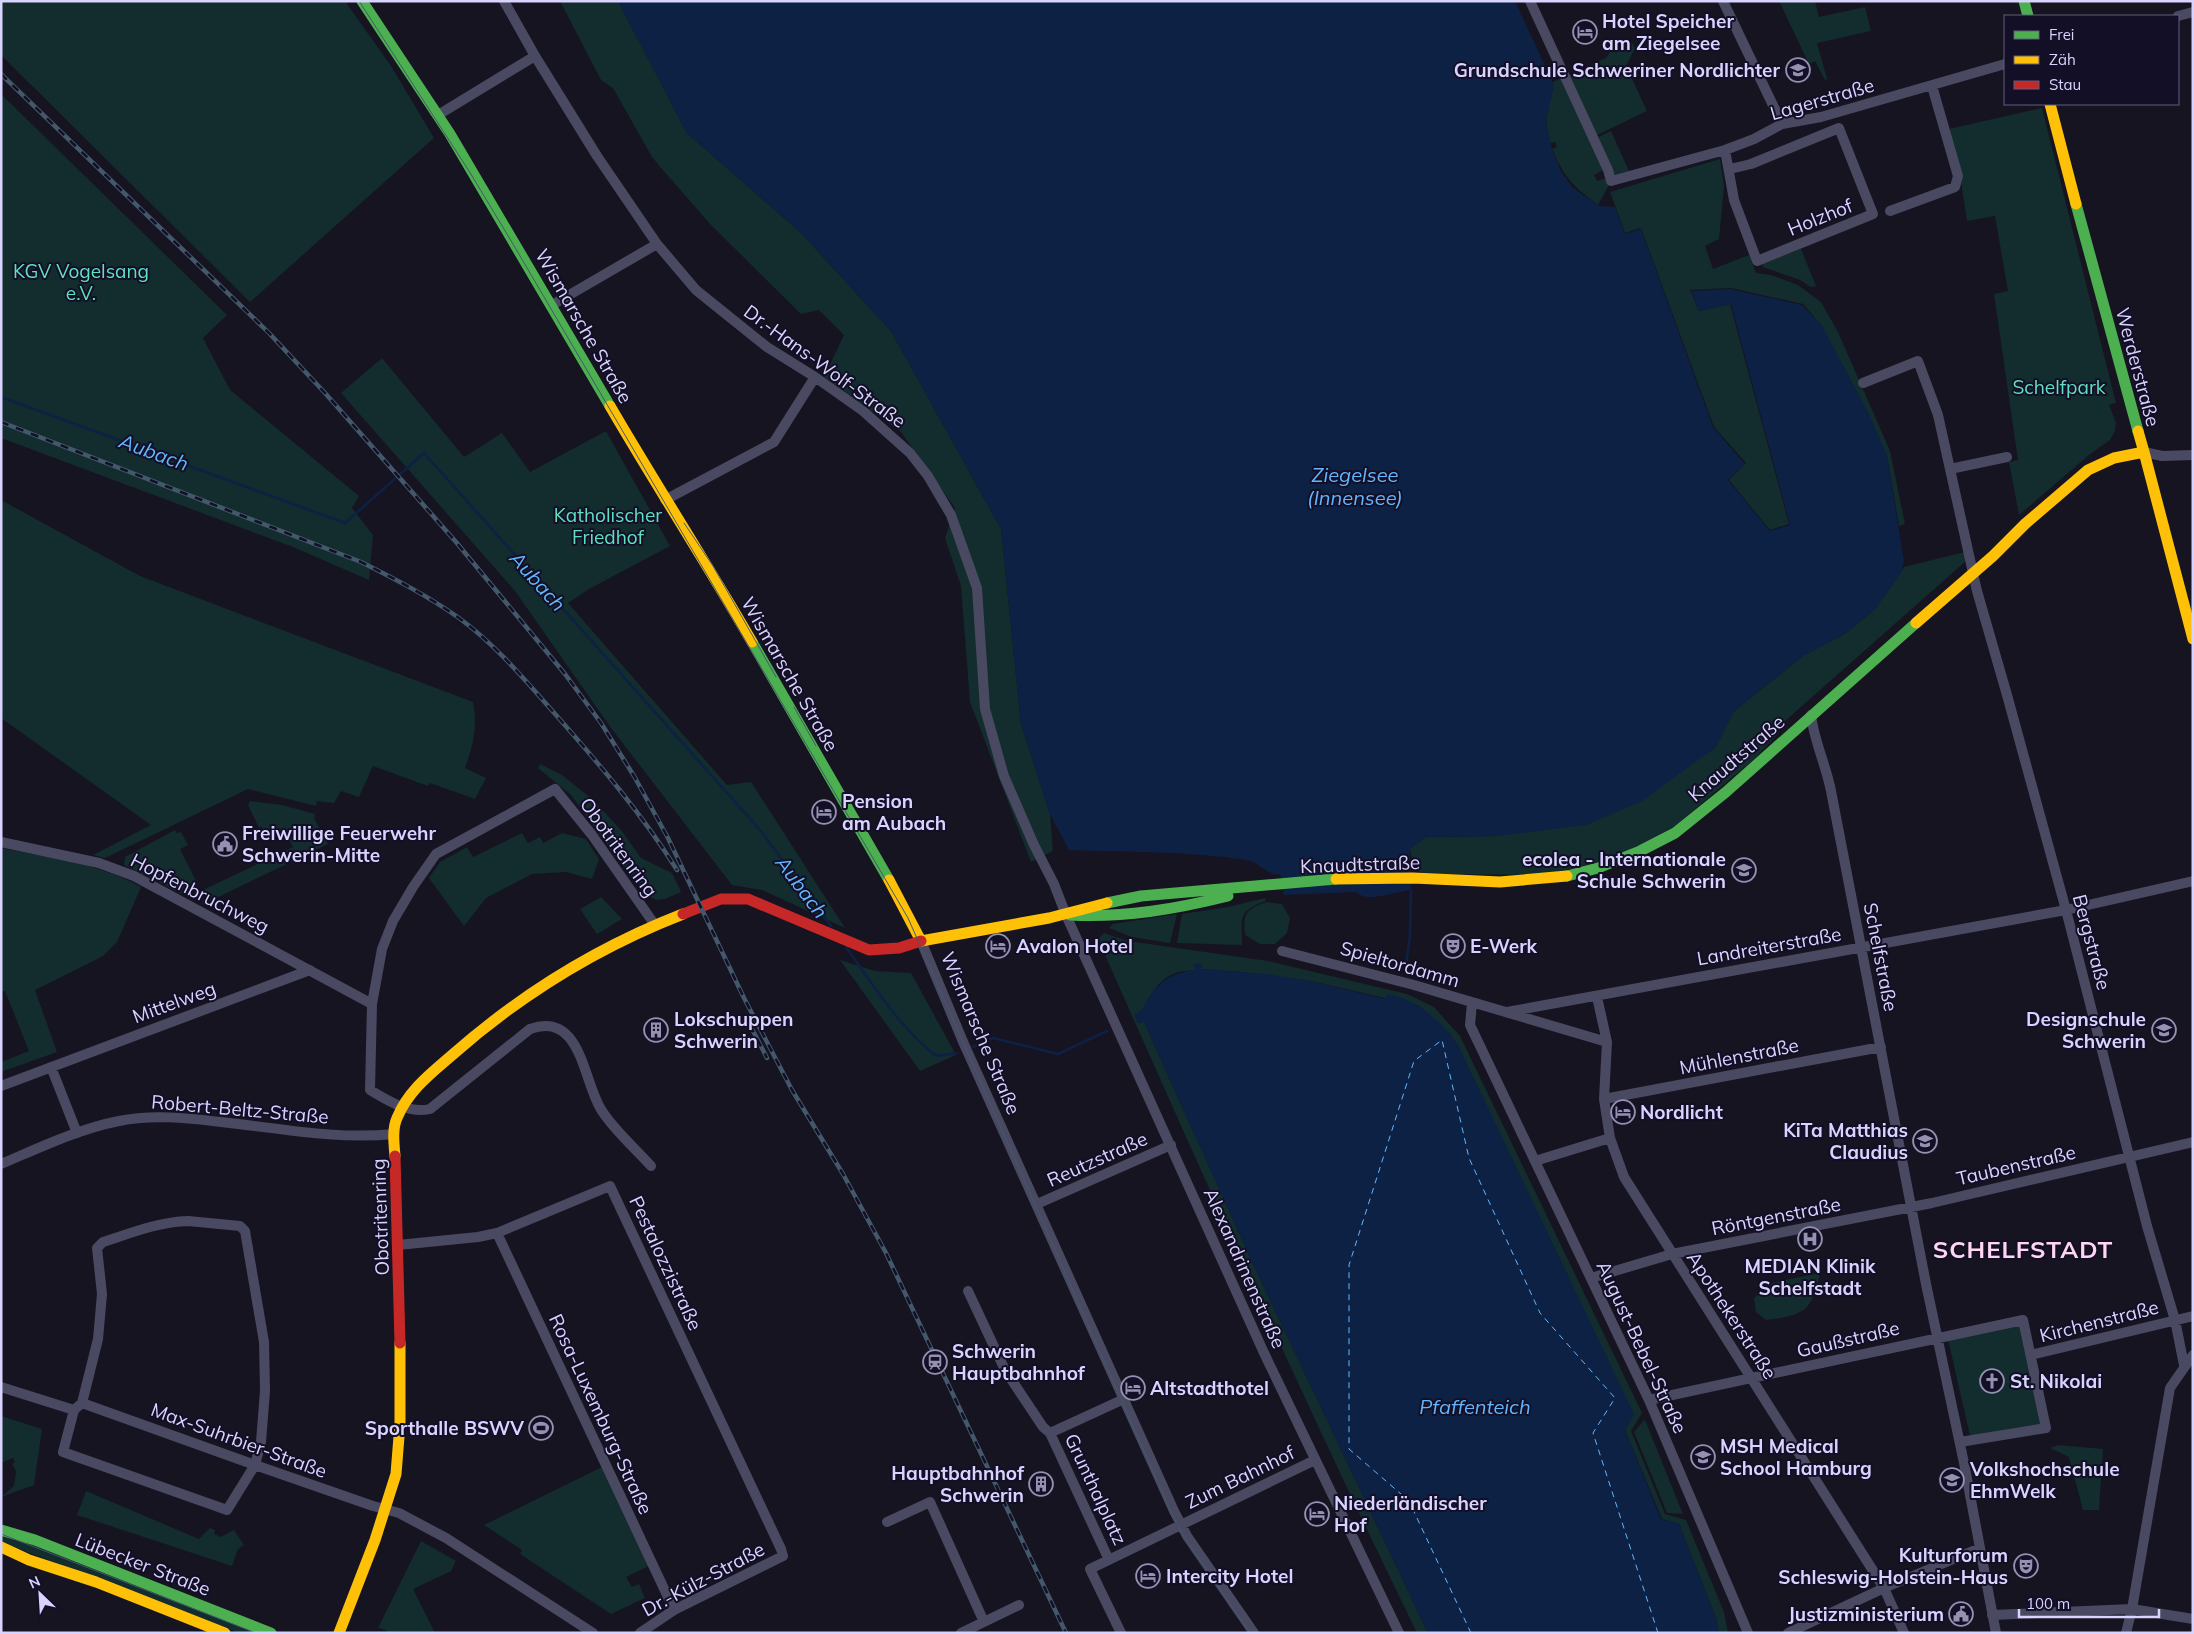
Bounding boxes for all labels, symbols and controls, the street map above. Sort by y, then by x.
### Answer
place label: Hotel Speicher am Ziegelsee [1602,9,1734,55]
legend [2004,15,2179,105]
hotel icon: Hotel Speicher am Ziegelsee [1572,19,1598,45]
text: Frei [2049,25,2074,44]
text: Zäh [2049,50,2076,69]
school or university icon: Grundschule Schweriner Nordlichter [1785,57,1811,83]
place label: Grundschule Schweriner Nordlichter [1454,58,1781,82]
street label: Lagerstraße [1767,73,1877,125]
text: Stau [2049,75,2081,94]
street label: Holzhof [1784,193,1857,241]
street label: Wismarsche Straße [530,245,638,407]
park label: KGV Vogelsang e.V. [13,259,149,305]
street label: Dr.-Hans-Wolf-Straße [739,299,911,433]
street label: Werderstraße [2111,305,2165,429]
park label: Schelfpark [2012,375,2106,399]
water label: Aubach [115,428,192,476]
water label: Ziegelsee (Innensee) [1307,462,1403,510]
park label: Katholischer Friedhof [554,503,662,549]
water label: Aubach [504,545,571,616]
street label: Wismarsche Straße [736,593,844,755]
street label: Knaudtstraße [1683,710,1789,806]
place label: Pension am Aubach [842,789,946,835]
street label: Obotritenring [575,793,663,901]
hotel icon: Pension am Aubach [811,799,837,825]
place label: Freiwillige Feuerwehr Schwerin-Mitte [242,821,437,867]
public building icon: Freiwillige Feuerwehr Schwerin-Mitte [212,831,238,857]
place label: ecolea - Internationale Schule Schwerin [1522,847,1726,893]
street label: Hopfenbruchweg [127,848,273,938]
water label: Aubach [770,850,834,923]
street label: Knaudtstraße [1300,850,1420,878]
school or university icon: ecolea - Internationale Schule Schwerin [1731,857,1757,883]
street label: Bergstraße [2068,892,2116,992]
street label: Schelfstraße [1859,901,1903,1013]
street label: Landreiterstraße [1695,921,1843,971]
hotel icon: Avalon Hotel [985,933,1011,959]
theatre icon: E-Werk [1440,933,1466,959]
place label: Avalon Hotel [1016,934,1133,958]
place label: E-Werk [1470,934,1538,958]
street label: Spieltordamm [1338,936,1462,992]
street label: Wismarsche Straße [936,948,1026,1118]
street label: Mittelweg [129,976,219,1028]
place label: Lokschuppen Schwerin [674,1007,793,1053]
place label: Designschule Schwerin [2026,1007,2146,1053]
building icon: Lokschuppen Schwerin [643,1017,669,1043]
school or university icon: Designschule Schwerin [2151,1017,2177,1043]
street label: Mühlenstraße [1677,1033,1801,1079]
street label: Robert-Beltz-Straße [150,1089,330,1129]
hotel icon: Nordlicht [1610,1099,1636,1125]
place label: Nordlicht [1640,1100,1723,1124]
place label: KiTa Matthias Claudius [1783,1118,1908,1164]
street label: Reutzstraße [1043,1126,1151,1192]
school or university icon: KiTa Matthias Claudius [1912,1128,1938,1154]
street label: Taubenstraße [1954,1140,2078,1190]
street label: Obotritenring [366,1158,394,1276]
street label: Alexandrinenstraße [1199,1184,1291,1352]
street label: Pestalozzistraße [624,1192,708,1334]
street label: Röntgenstraße [1709,1192,1843,1240]
hospital icon: MEDIAN Klinik Schelfstadt [1797,1226,1823,1252]
district label: SCHELFSTADT [1933,1234,2113,1264]
street label: Apothekerstraße [1682,1247,1782,1383]
place label: MEDIAN Klinik Schelfstadt [1745,1254,1876,1300]
street label: August-Bebel-Straße [1591,1257,1693,1437]
street label: Kirchenstraße [2037,1295,2161,1347]
street label: Rosa-Luxemburg-Straße [544,1310,658,1518]
street label: Gaußstraße [1794,1316,1902,1362]
place label: Schwerin Hauptbahnhof [952,1339,1086,1385]
station icon: Schwerin Hauptbahnhof [922,1349,948,1375]
church icon: St. Nikolai [1979,1368,2005,1394]
place label: St. Nikolai [2010,1369,2102,1393]
hotel icon: Altstadthotel [1120,1375,1146,1401]
place label: Altstadthotel [1150,1376,1269,1400]
water label: Pfaffenteich [1419,1394,1531,1419]
street label: Max-Suhrbier-Straße [148,1397,330,1483]
sports icon: Sporthalle BSWV [528,1415,554,1441]
place label: Sporthalle BSWV [365,1416,524,1440]
street label: Grunthalplatz [1060,1429,1132,1549]
place label: MSH Medical School Hamburg [1720,1434,1872,1480]
street label: Zum Bahnhof [1181,1440,1299,1514]
school or university icon: MSH Medical School Hamburg [1690,1444,1716,1470]
place label: Volkshochschule EhmWelk [1969,1457,2120,1503]
place label: Hauptbahnhof Schwerin [891,1461,1025,1507]
school or university icon: Volkshochschule EhmWelk [1939,1467,1965,1493]
building icon: Hauptbahnhof Schwerin [1028,1471,1054,1497]
place label: Niederländischer Hof [1334,1491,1487,1537]
hotel icon: Niederländischer Hof [1304,1501,1330,1527]
street label: Lübecker Straße [72,1527,214,1601]
street label: Dr.-Külz-Straße [638,1537,768,1621]
place label: Kulturforum Schleswig-Holstein-Haus [1778,1543,2008,1589]
theatre icon: Kulturforum Schleswig-Holstein-Haus [2013,1553,2039,1579]
hotel icon: Intercity Hotel [1135,1563,1161,1589]
place label: Intercity Hotel [1166,1564,1293,1588]
north arrow [15,1569,65,1619]
text: N [26,1572,43,1593]
scale bar [2019,1586,2159,1618]
text: 100 m [2026,1594,2070,1613]
public building icon: Justizministerium [1948,1601,1974,1627]
place label: Justizministerium [1788,1602,1944,1626]

